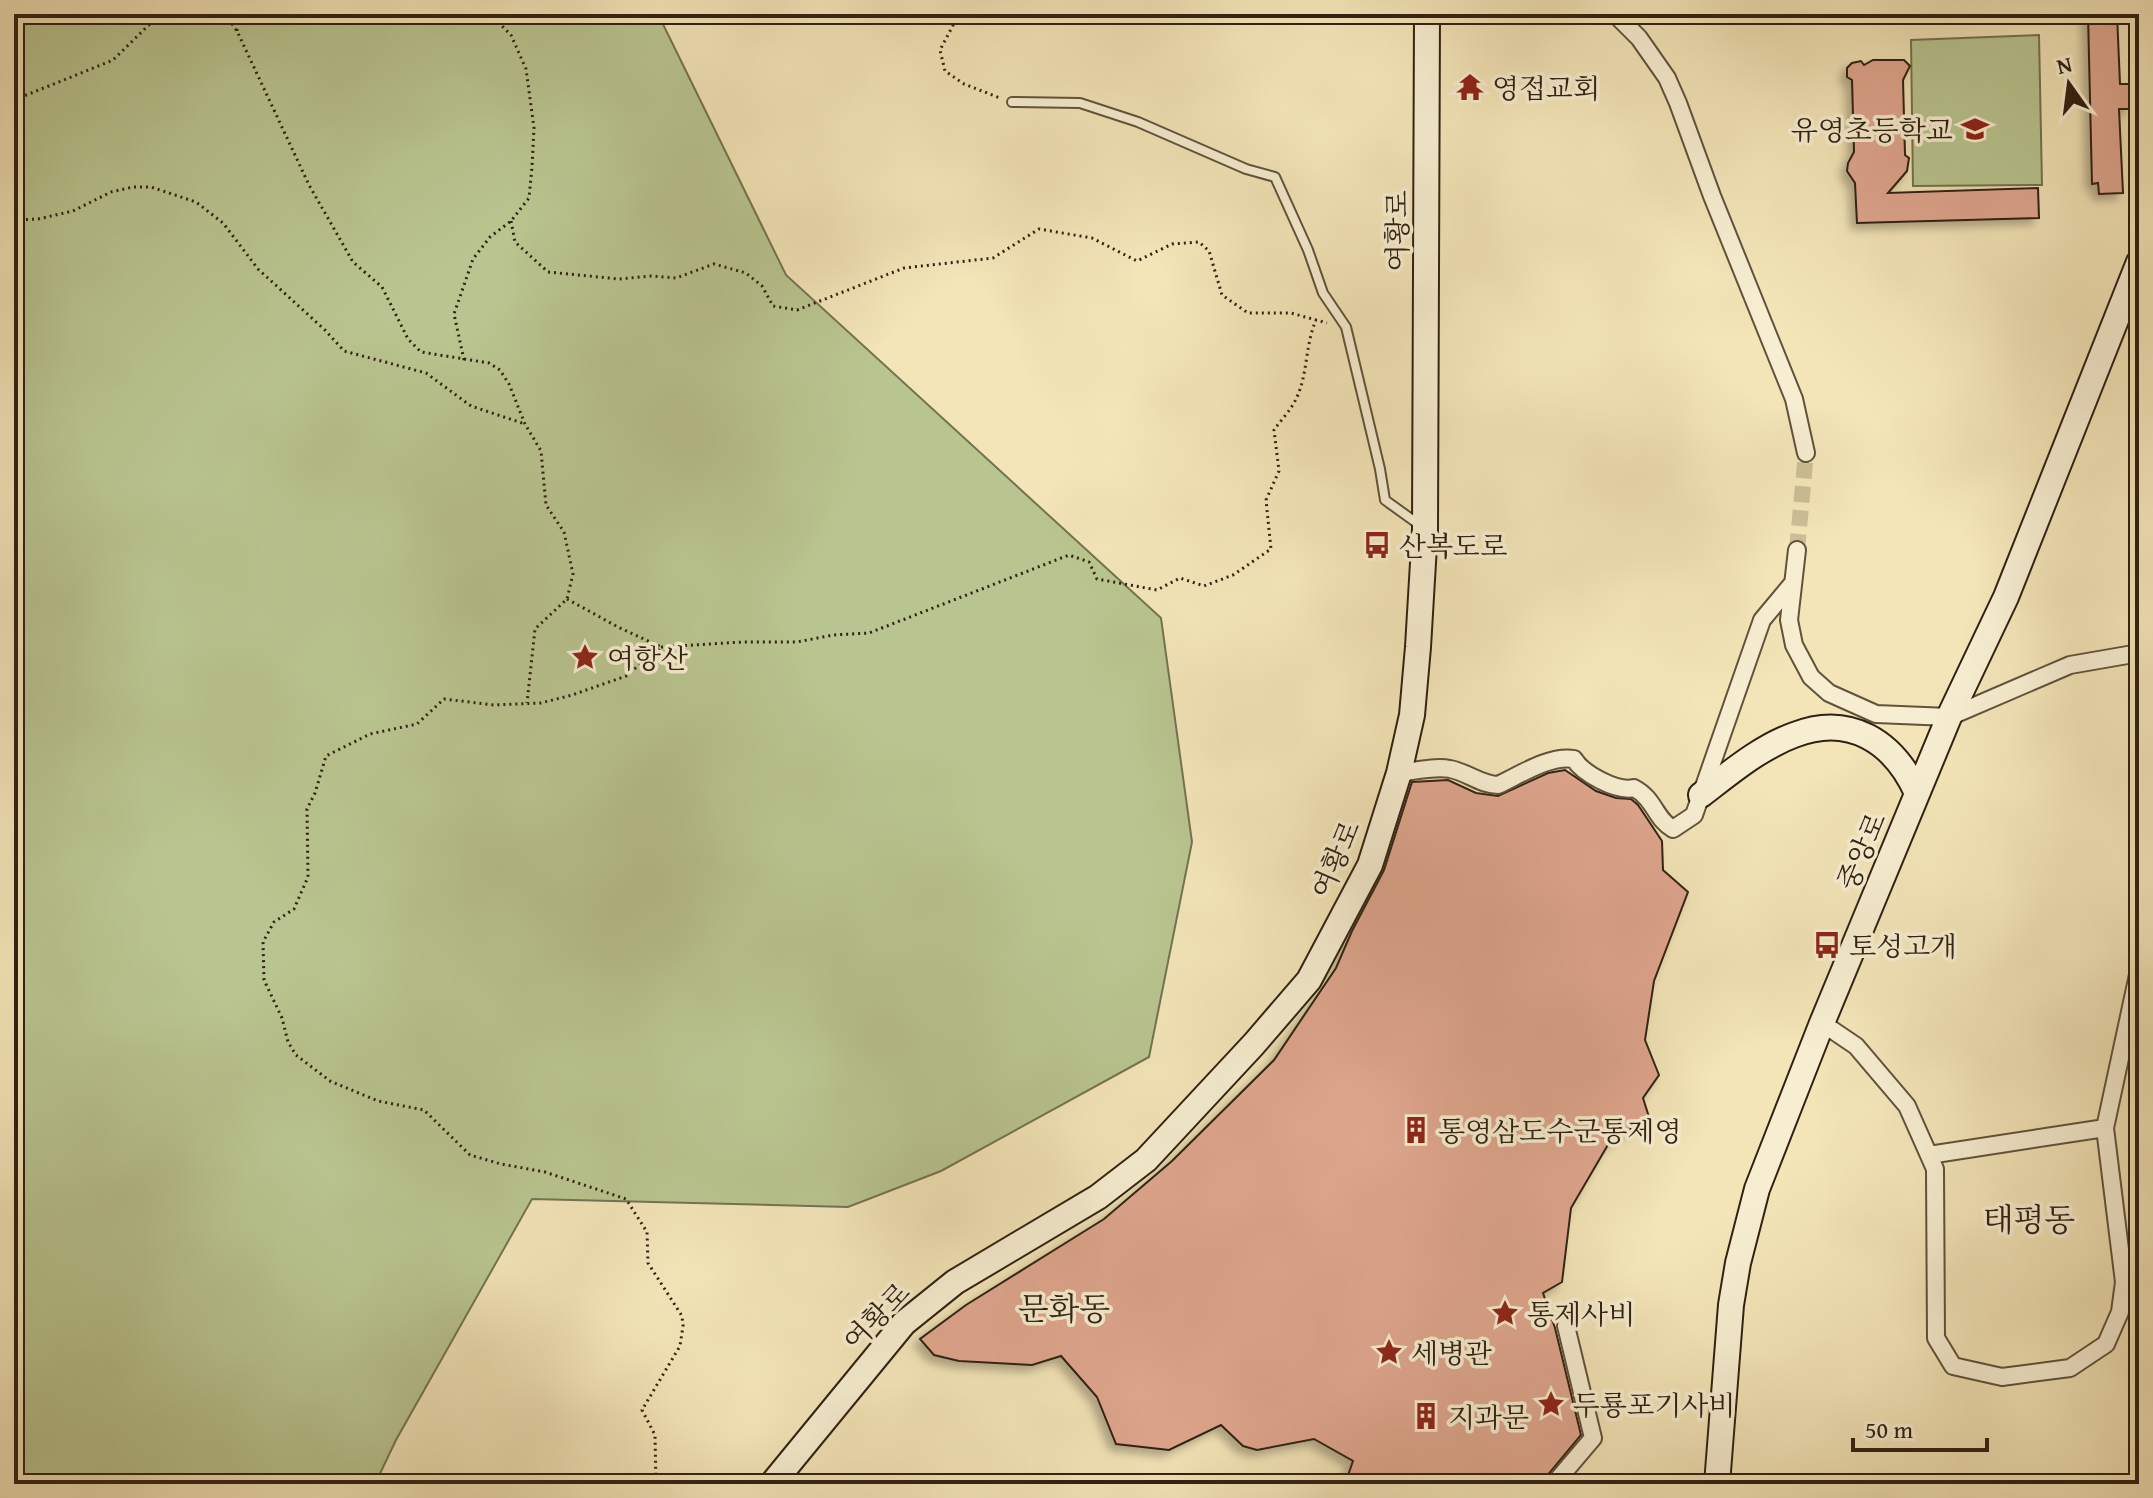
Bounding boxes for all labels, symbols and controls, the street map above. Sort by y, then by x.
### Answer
north arrow [2029,44,2109,124]
text: N [2053,47,2075,82]
place label: 영접교회 [1492,67,1600,108]
temple icon: 영접교회 [1455,72,1485,102]
place label: 유영초등학교 [1791,109,1953,150]
school or university icon: 유영초등학교 [1960,114,1990,144]
street label: 여황로 [1376,190,1417,272]
place label: 산복도로 [1399,525,1507,566]
bus stop icon: 산복도로 [1362,530,1392,560]
place label: 여항산 [607,637,688,678]
place icon: 여항산 [570,642,600,672]
street label: 중앙로 [1826,806,1896,896]
street label: 여황로 [1300,814,1370,904]
place label: 토성고개 [1849,925,1957,966]
bus stop icon: 토성고개 [1812,930,1842,960]
place label: 통영삼도수군통제영 [1438,1110,1681,1151]
building icon: 통영삼도수군통제영 [1401,1115,1431,1145]
district label: 태평동 [1983,1196,2075,1243]
street label: 여황로 [833,1273,919,1359]
district label: 문화동 [1018,1285,1110,1332]
place label: 통제사비 [1527,1293,1635,1334]
place icon: 통제사비 [1490,1298,1520,1328]
place label: 세병관 [1411,1332,1492,1373]
place icon: 세병관 [1374,1337,1404,1367]
place label: 두룡포기사비 [1573,1384,1735,1425]
place icon: 두룡포기사비 [1536,1389,1566,1419]
place label: 지과문 [1448,1396,1529,1437]
building icon: 지과문 [1411,1401,1441,1431]
scale bar [1853,1402,1987,1452]
text: 50 m [1865,1412,1913,1447]

